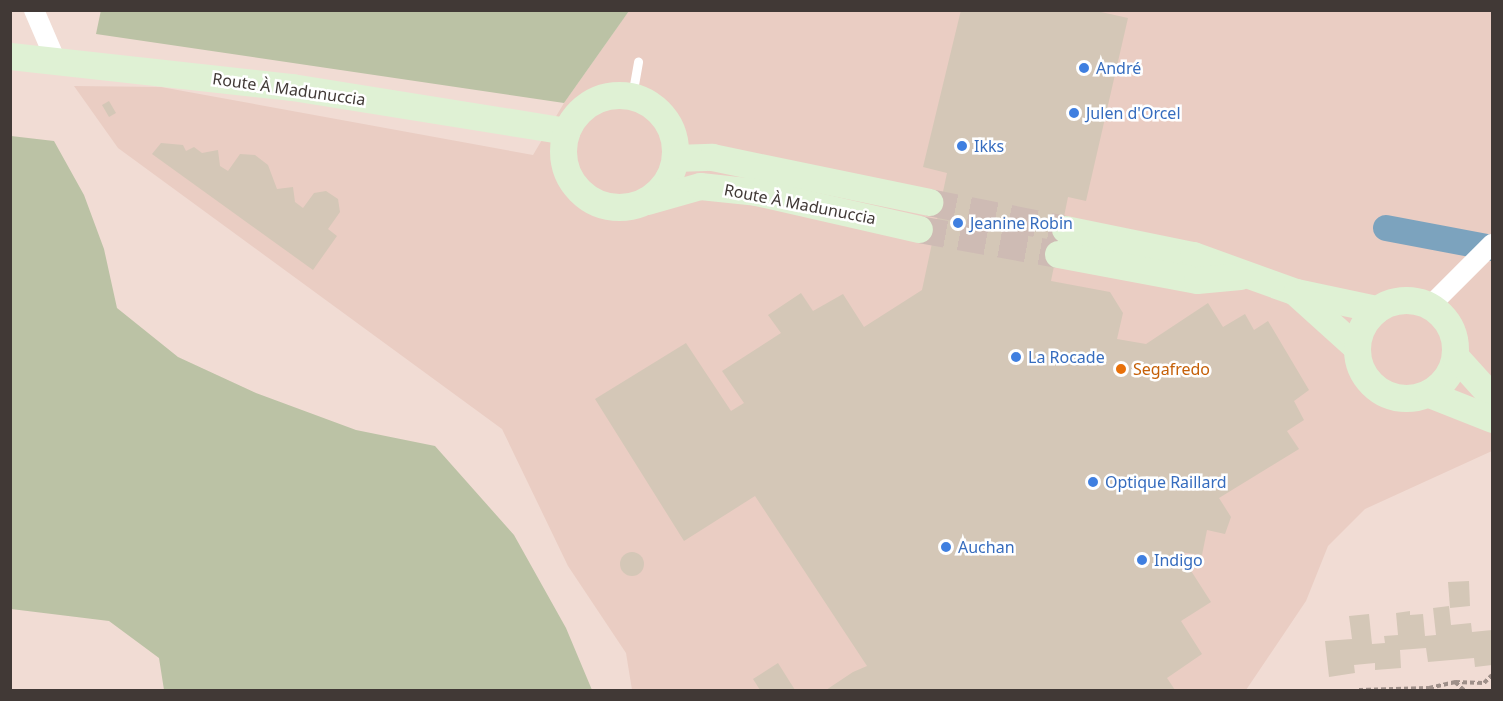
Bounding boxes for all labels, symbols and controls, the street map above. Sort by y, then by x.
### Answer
place label: André [1096,58,1141,78]
marker: André [1077,61,1091,75]
street label: Route À Madunuccia [211,69,367,109]
place label: Julen d'Orcel [1086,103,1181,123]
marker: Julen d'Orcel [1067,106,1081,120]
place label: Ikks [974,136,1004,156]
marker: Ikks [955,139,969,153]
street label: Route À Madunuccia [722,180,878,228]
place label: Jeanine Robin [970,213,1073,233]
marker: Jeanine Robin [951,216,965,230]
place label: La Rocade [1028,347,1105,367]
marker: La Rocade [1009,350,1023,364]
place label: Segafredo [1133,359,1210,379]
marker: Segafredo [1114,362,1128,376]
place label: Optique Raillard [1105,472,1227,492]
marker: Optique Raillard [1086,475,1100,489]
place label: Auchan [958,537,1015,557]
marker: Auchan [939,540,953,554]
place label: Indigo [1154,550,1203,570]
marker: Indigo [1135,553,1149,567]

